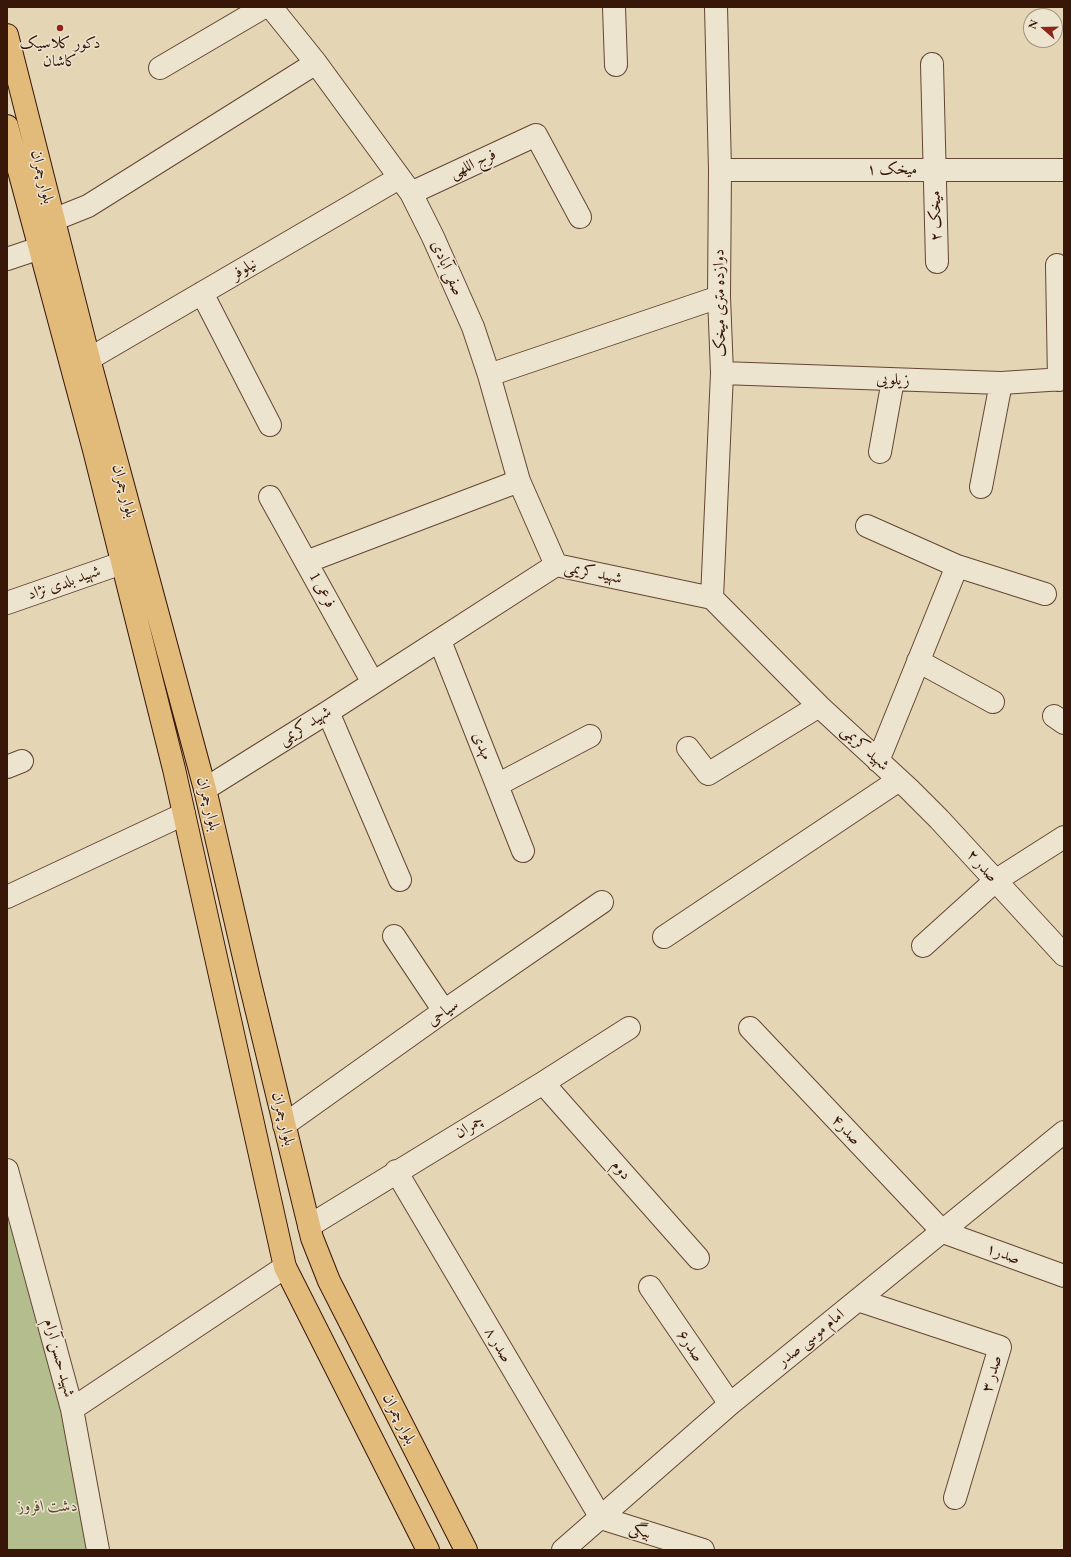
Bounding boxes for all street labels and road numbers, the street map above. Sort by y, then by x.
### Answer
street label: فرج اللهی [447,145,499,183]
street label: بلوار چمران [26,148,58,206]
street label: میخک ۱ [867,160,917,180]
street label: میخک ۲ [926,191,946,241]
street label: صفی آبادی [426,237,468,299]
street label: دوازده متری میخک [709,249,731,357]
street label: نیلوفر [228,254,260,284]
street label: زیلویی [876,370,910,390]
street label: بلوار چمران [108,462,140,520]
street label: شهید کریمی [562,558,624,588]
street label: شهید بلدی نژاد [25,562,103,604]
street label: فرعی 1 [304,569,340,611]
street label: شهید کریمی [275,702,335,750]
street label: شهید کریمی [837,721,893,775]
street label: مهدی [468,729,496,763]
street label: بلوار چمران [192,775,224,833]
street label: صدر ۲ [962,846,1002,886]
street label: سیاحی [424,995,462,1031]
street label: بلوار چمران [267,1090,299,1148]
street label: چمران [451,1111,487,1143]
street label: صدر۴ [827,1111,865,1149]
street label: دوم [607,1156,635,1184]
street label: صدر۱ [984,1239,1022,1269]
street label: امام موسی صدر [773,1305,849,1371]
street label: شهید حسن آرام [39,1317,79,1399]
street label: صدر ۸ [480,1324,516,1366]
street label: صدر۶ [672,1326,708,1366]
street label: صدر ۳ [978,1353,1006,1395]
street label: بلوار چمران [378,1390,420,1448]
street label: بیگی [627,1519,653,1543]

